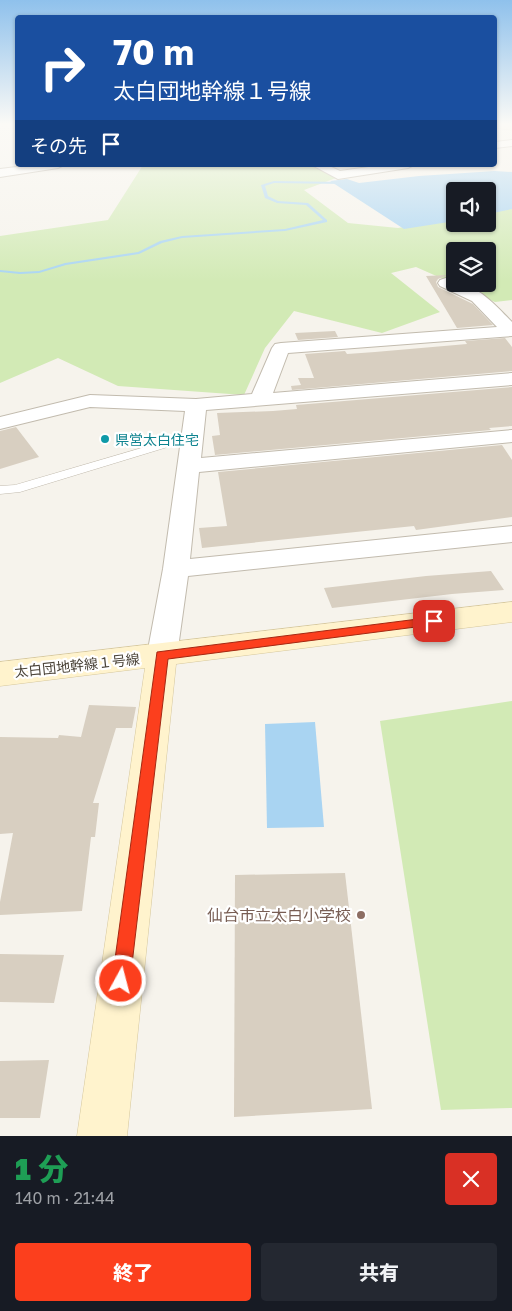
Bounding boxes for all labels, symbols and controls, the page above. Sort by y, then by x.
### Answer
text: 70 m [113,31,194,73]
icon: right [30,35,95,100]
text: 太白団地幹線１号線 [113,77,311,104]
icon: arrive [97,130,125,158]
text: その先 [30,134,87,157]
map controls [446,182,496,292]
button: sound [446,182,496,232]
button: layers [446,242,496,292]
place label: 県営太白住宅 [115,431,199,448]
marker: 県営太白住宅 [99,433,111,445]
pin [413,600,455,642]
icon: arrive [420,607,448,635]
street label: 太白団地幹線１号線 [13,650,141,680]
place label: 仙台市立太白小学校 [207,905,351,925]
marker: 仙台市立太白小学校 [355,909,367,921]
position arrow [94,954,146,1006]
text: 1 分 [15,1151,68,1187]
button: close [445,1153,497,1205]
text: 140 m · 21:44 [15,1188,115,1208]
button: 終了 [15,1243,251,1301]
button: 共有 [261,1243,497,1301]

